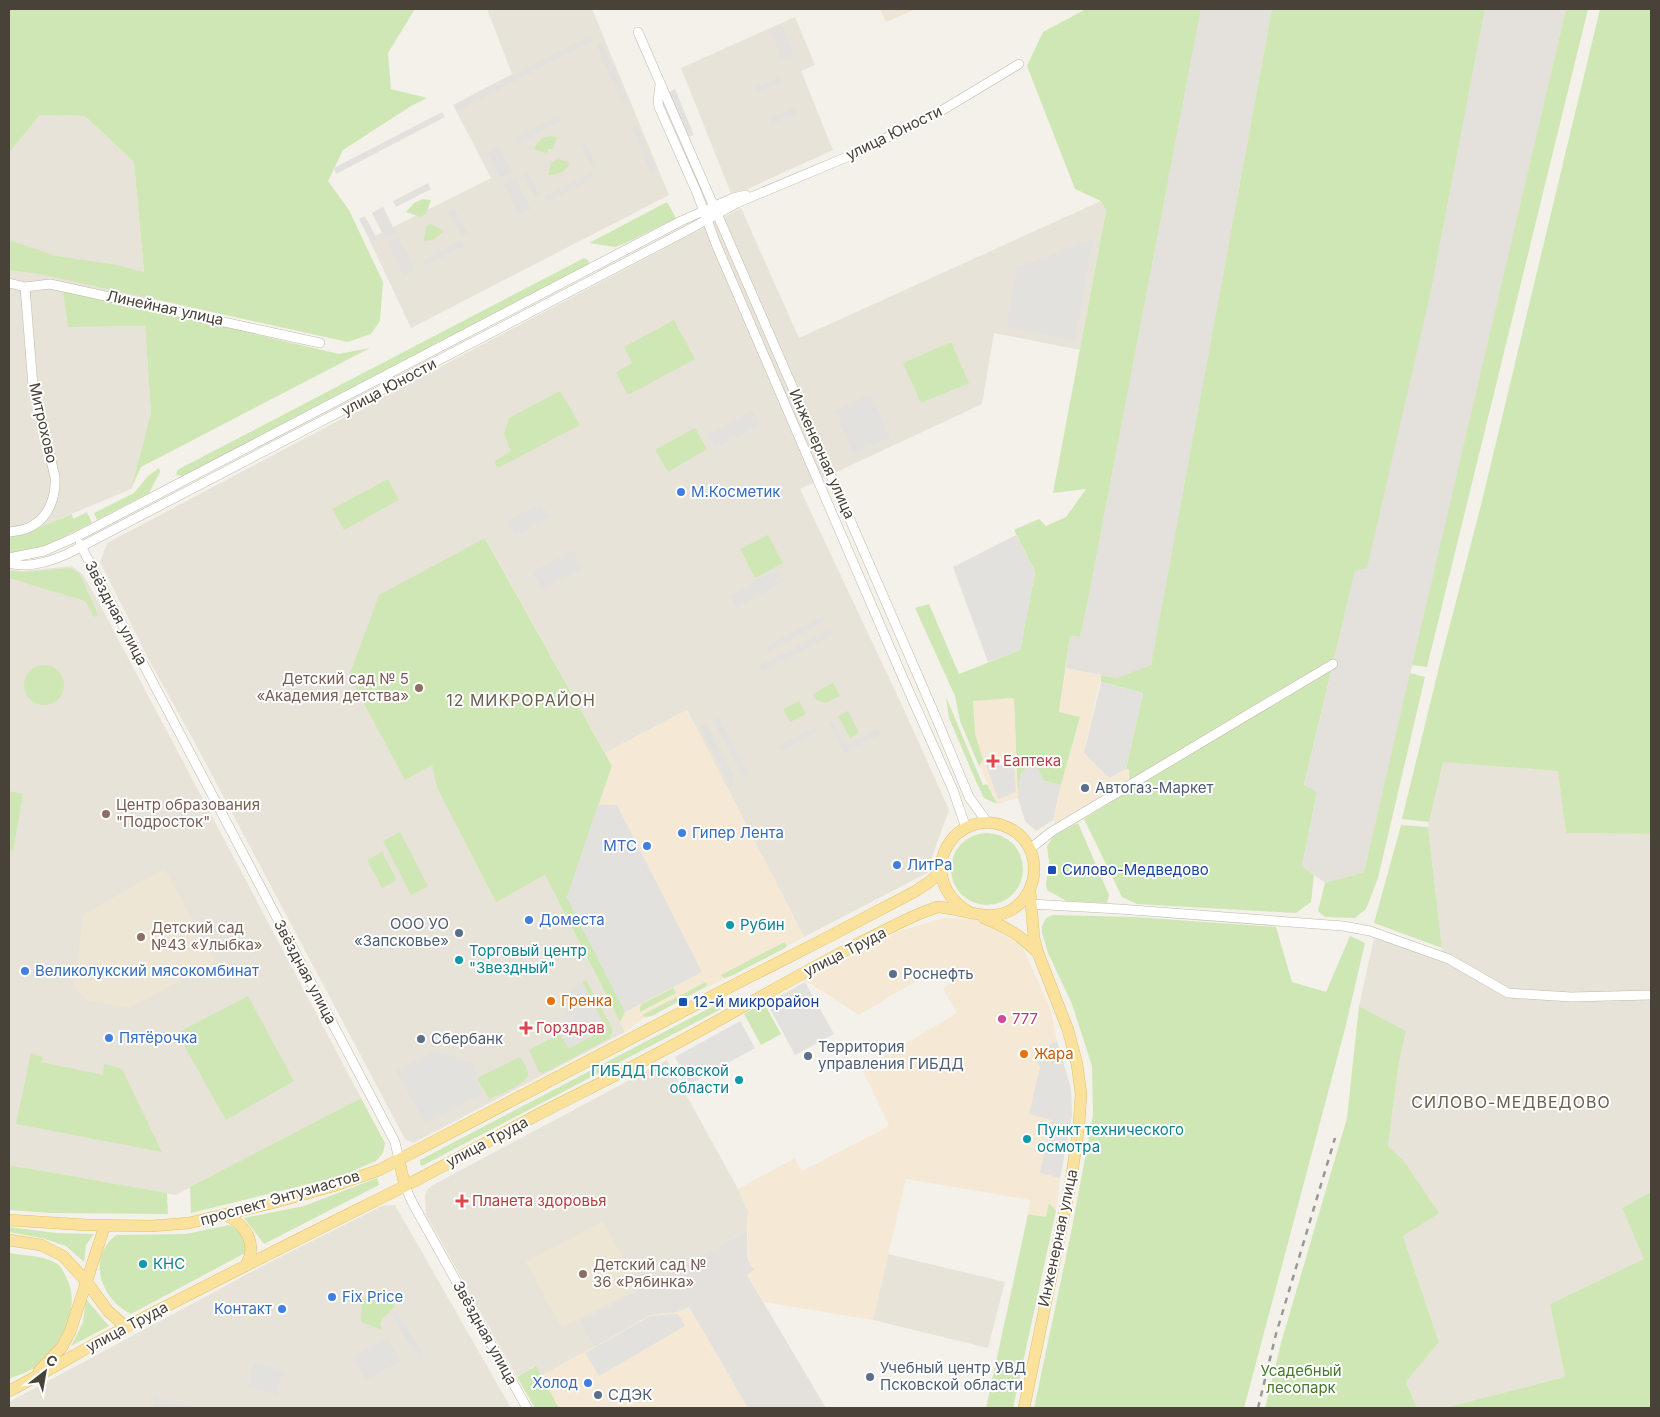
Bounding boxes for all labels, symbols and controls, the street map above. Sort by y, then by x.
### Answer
street label: улица Юности [843,101,945,164]
street label: Линейная улица [105,286,225,329]
street label: улица Юности [338,354,439,419]
street label: Митрохово [25,381,62,465]
street label: Инженерная улица [785,386,860,522]
place label: М.Косметик [691,482,780,501]
marker: М.Косметик [675,486,687,498]
street label: Звёздная улица [81,557,152,668]
place label: Детский сад № 5 «Академия детства» [256,669,409,705]
marker: Детский сад № 5 «Академия детства» [413,682,425,694]
district label: 12 МИКРОРАЙОН [446,690,596,710]
place label: Еаптека [1003,751,1061,770]
marker: Еаптека [987,755,999,767]
place label: Автогаз-Маркет [1095,778,1214,797]
marker: Автогаз-Маркет [1079,782,1091,794]
place label: Центр образования "Подросток" [116,795,260,831]
marker: Центр образования "Подросток" [100,808,112,820]
place label: Гипер Лента [692,823,784,842]
marker: Гипер Лента [676,827,688,839]
place label: МТС [603,836,637,855]
marker: МТС [641,840,653,852]
place label: ЛитРа [907,855,952,874]
marker: ЛитРа [891,859,903,871]
place label: Силово-Медведово [1062,860,1209,879]
marker: Силово-Медведово [1046,864,1058,876]
place label: Доместа [539,910,605,929]
place label: ООО УО «Запсковье» [354,914,449,950]
marker: Доместа [523,914,535,926]
place label: Рубин [740,915,785,934]
street label: Звёздная улица [270,916,341,1027]
place label: Детский сад №43 «Улыбка» [151,918,263,954]
marker: Рубин [724,919,736,931]
street label: улица Труда [800,923,889,980]
marker: ООО УО «Запсковье» [453,927,465,939]
marker: Детский сад №43 «Улыбка» [135,931,147,943]
place label: Торговый центр "Звездный" [469,941,587,977]
marker: Торговый центр "Звездный" [453,954,465,966]
place label: Великолукский мясокомбинат [35,961,259,980]
place label: Роснефть [903,964,974,983]
marker: Великолукский мясокомбинат [19,965,31,977]
marker: Роснефть [887,968,899,980]
place label: Гренка [561,991,612,1010]
place label: 12-й микрорайон [693,992,819,1011]
marker: Гренка [545,995,557,1007]
marker: 12-й микрорайон [677,996,689,1008]
place label: 777 [1012,1009,1038,1028]
marker: 777 [996,1013,1008,1025]
place label: Горздрав [536,1018,605,1037]
marker: Горздрав [520,1022,532,1034]
place label: Пятёрочка [119,1028,198,1047]
place label: Сбербанк [431,1029,503,1048]
marker: Пятёрочка [103,1032,115,1044]
marker: Сбербанк [415,1033,427,1045]
place label: Территория управления ГИБДД [818,1037,964,1073]
place label: Жара [1034,1044,1074,1063]
marker: Жара [1018,1048,1030,1060]
marker: Территория управления ГИБДД [802,1050,814,1062]
place label: ГИБДД Псковской области [591,1061,729,1097]
marker: ГИБДД Псковской области [733,1074,745,1086]
district label: СИЛОВО-МЕДВЕДОВО [1411,1092,1611,1112]
street label: улица Труда [442,1112,531,1171]
place label: Пункт технического осмотра [1037,1120,1184,1156]
marker: Пункт технического осмотра [1021,1133,1033,1145]
street label: проспект Энтузиастов [198,1166,362,1229]
street label: Инженерная улица [1034,1167,1081,1308]
place label: Планета здоровья [472,1191,607,1210]
marker: Планета здоровья [456,1195,468,1207]
place label: КНС [153,1254,185,1273]
place label: Детский сад № 36 «Рябинка» [593,1255,707,1291]
marker: КНС [137,1258,149,1270]
marker: Детский сад № 36 «Рябинка» [577,1268,589,1280]
street label: Звёздная улица [449,1278,522,1388]
place label: Fix Price [342,1287,403,1306]
marker: Fix Price [326,1291,338,1303]
street label: улица Труда [82,1297,171,1356]
place label: Контакт [214,1299,272,1318]
marker: Контакт [276,1303,288,1315]
north arrow [20,1347,70,1397]
text: С [43,1350,61,1370]
place label: Учебный центр УВД Псковской области [880,1358,1026,1394]
park label: Усадебный лесопарк [1260,1361,1342,1397]
marker: Учебный центр УВД Псковской области [864,1371,876,1383]
place label: Холод [532,1373,578,1392]
marker: Холод [582,1377,594,1389]
place label: СДЭК [608,1385,652,1404]
marker: СДЭК [592,1389,604,1401]

